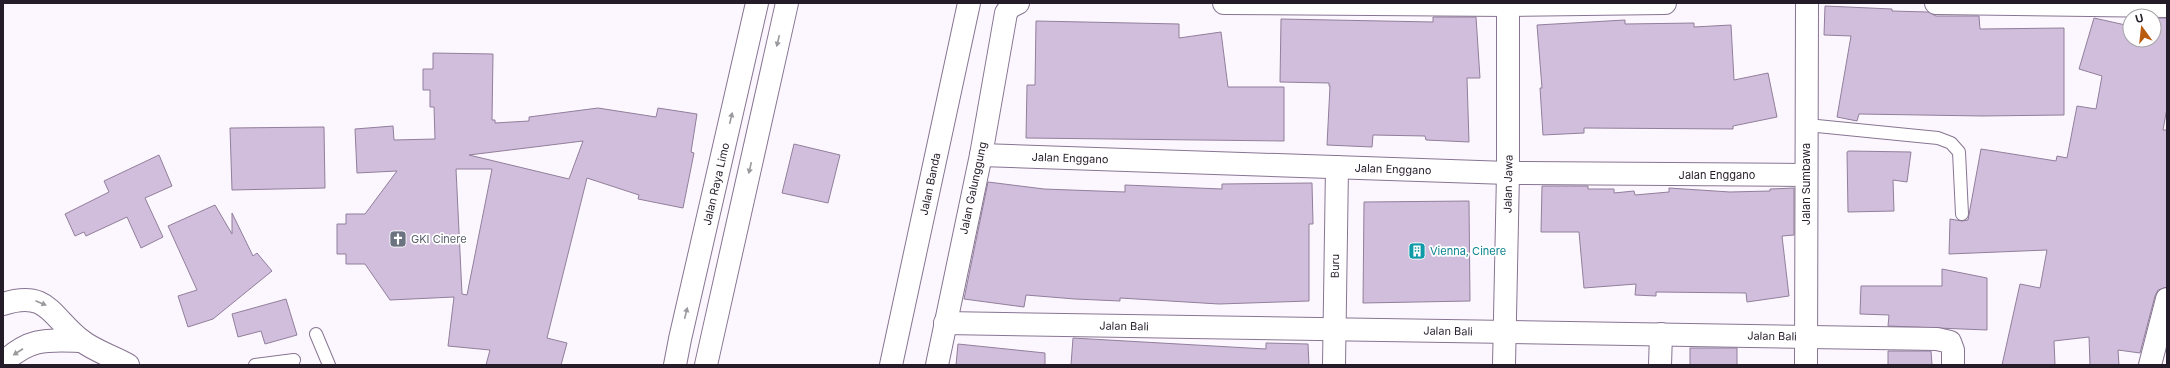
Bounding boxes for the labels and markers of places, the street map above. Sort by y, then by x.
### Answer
church icon: GKI Cinere [388,229,408,249]
place label: GKI Cinere [411,232,467,246]
building icon: Vienna, Cinere [1407,241,1427,261]
place label: Vienna, Cinere [1430,244,1506,258]

